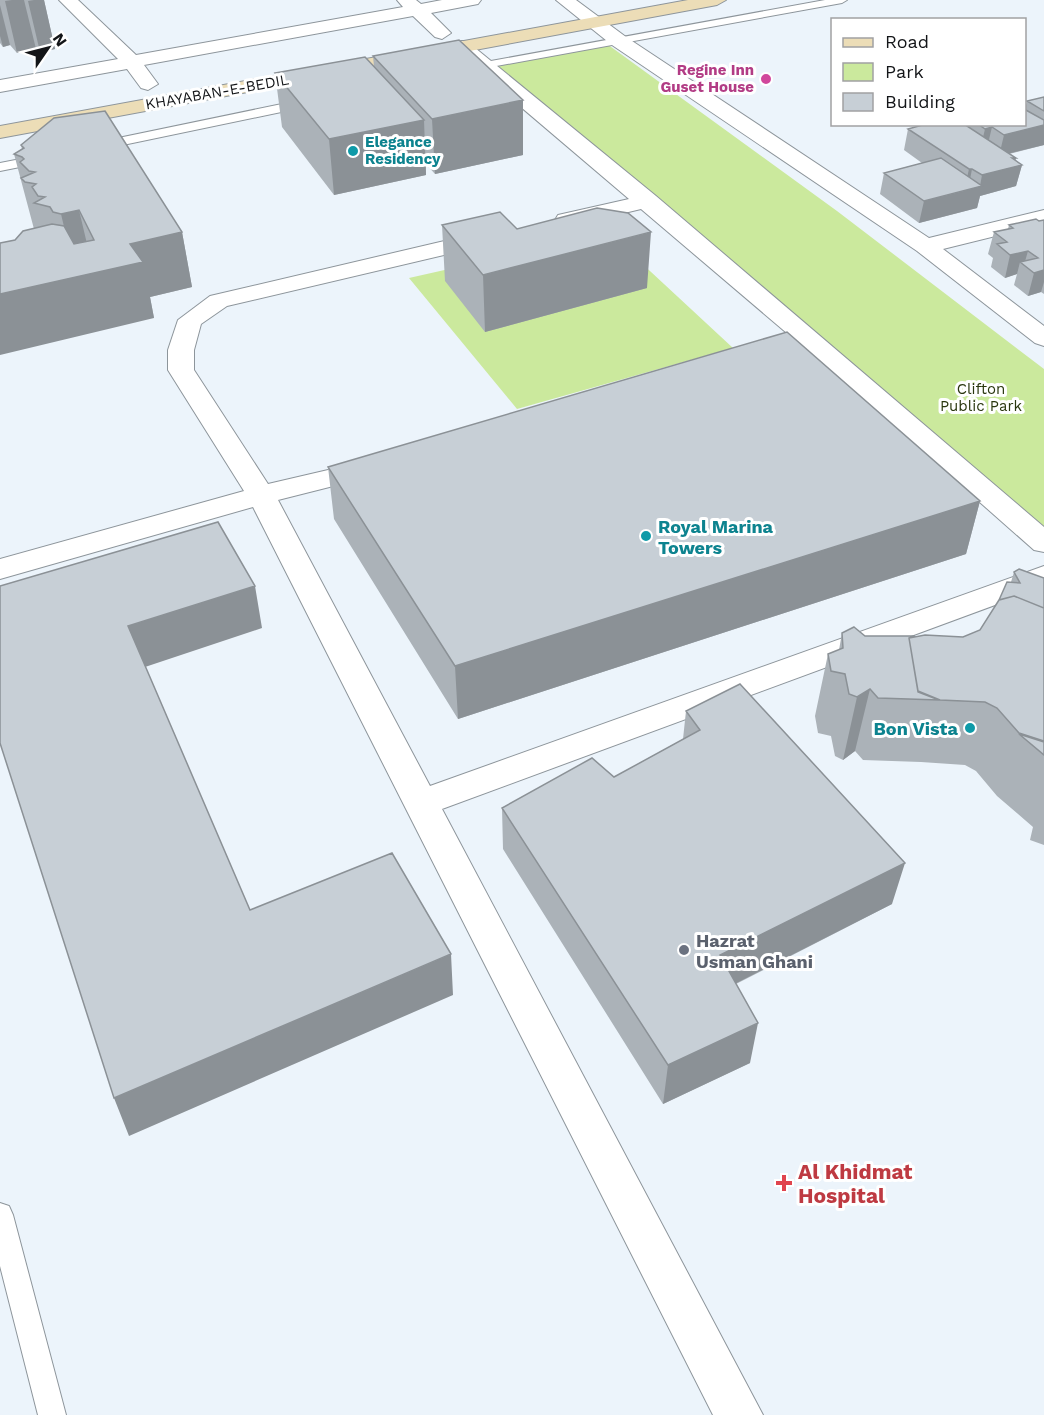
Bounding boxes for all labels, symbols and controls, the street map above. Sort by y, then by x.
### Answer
north arrow [18,18,78,78]
legend [831,18,1026,126]
text: N [49,29,71,50]
text: Road [885,31,929,52]
place label: Regine Inn Guset House [660,61,754,96]
text: Park [885,61,924,82]
street label: KHAYABAN-E-BEDIL [144,70,290,114]
marker: Regine Inn Guset House [759,72,773,86]
text: Building [885,91,955,112]
place label: Elegance Residency [365,133,441,168]
marker: Elegance Residency [346,144,360,158]
park label: Clifton Public Park [940,380,1023,415]
place label: Royal Marina Towers [658,516,774,558]
marker: Royal Marina Towers [639,529,653,543]
place label: Bon Vista [874,718,959,739]
marker: Bon Vista [963,721,977,735]
place label: Hazrat Usman Ghani [696,930,813,972]
marker: Hazrat Usman Ghani [677,943,691,957]
place label: Al Khidmat Hospital [798,1159,912,1208]
marker: Al Khidmat Hospital [775,1174,793,1192]

